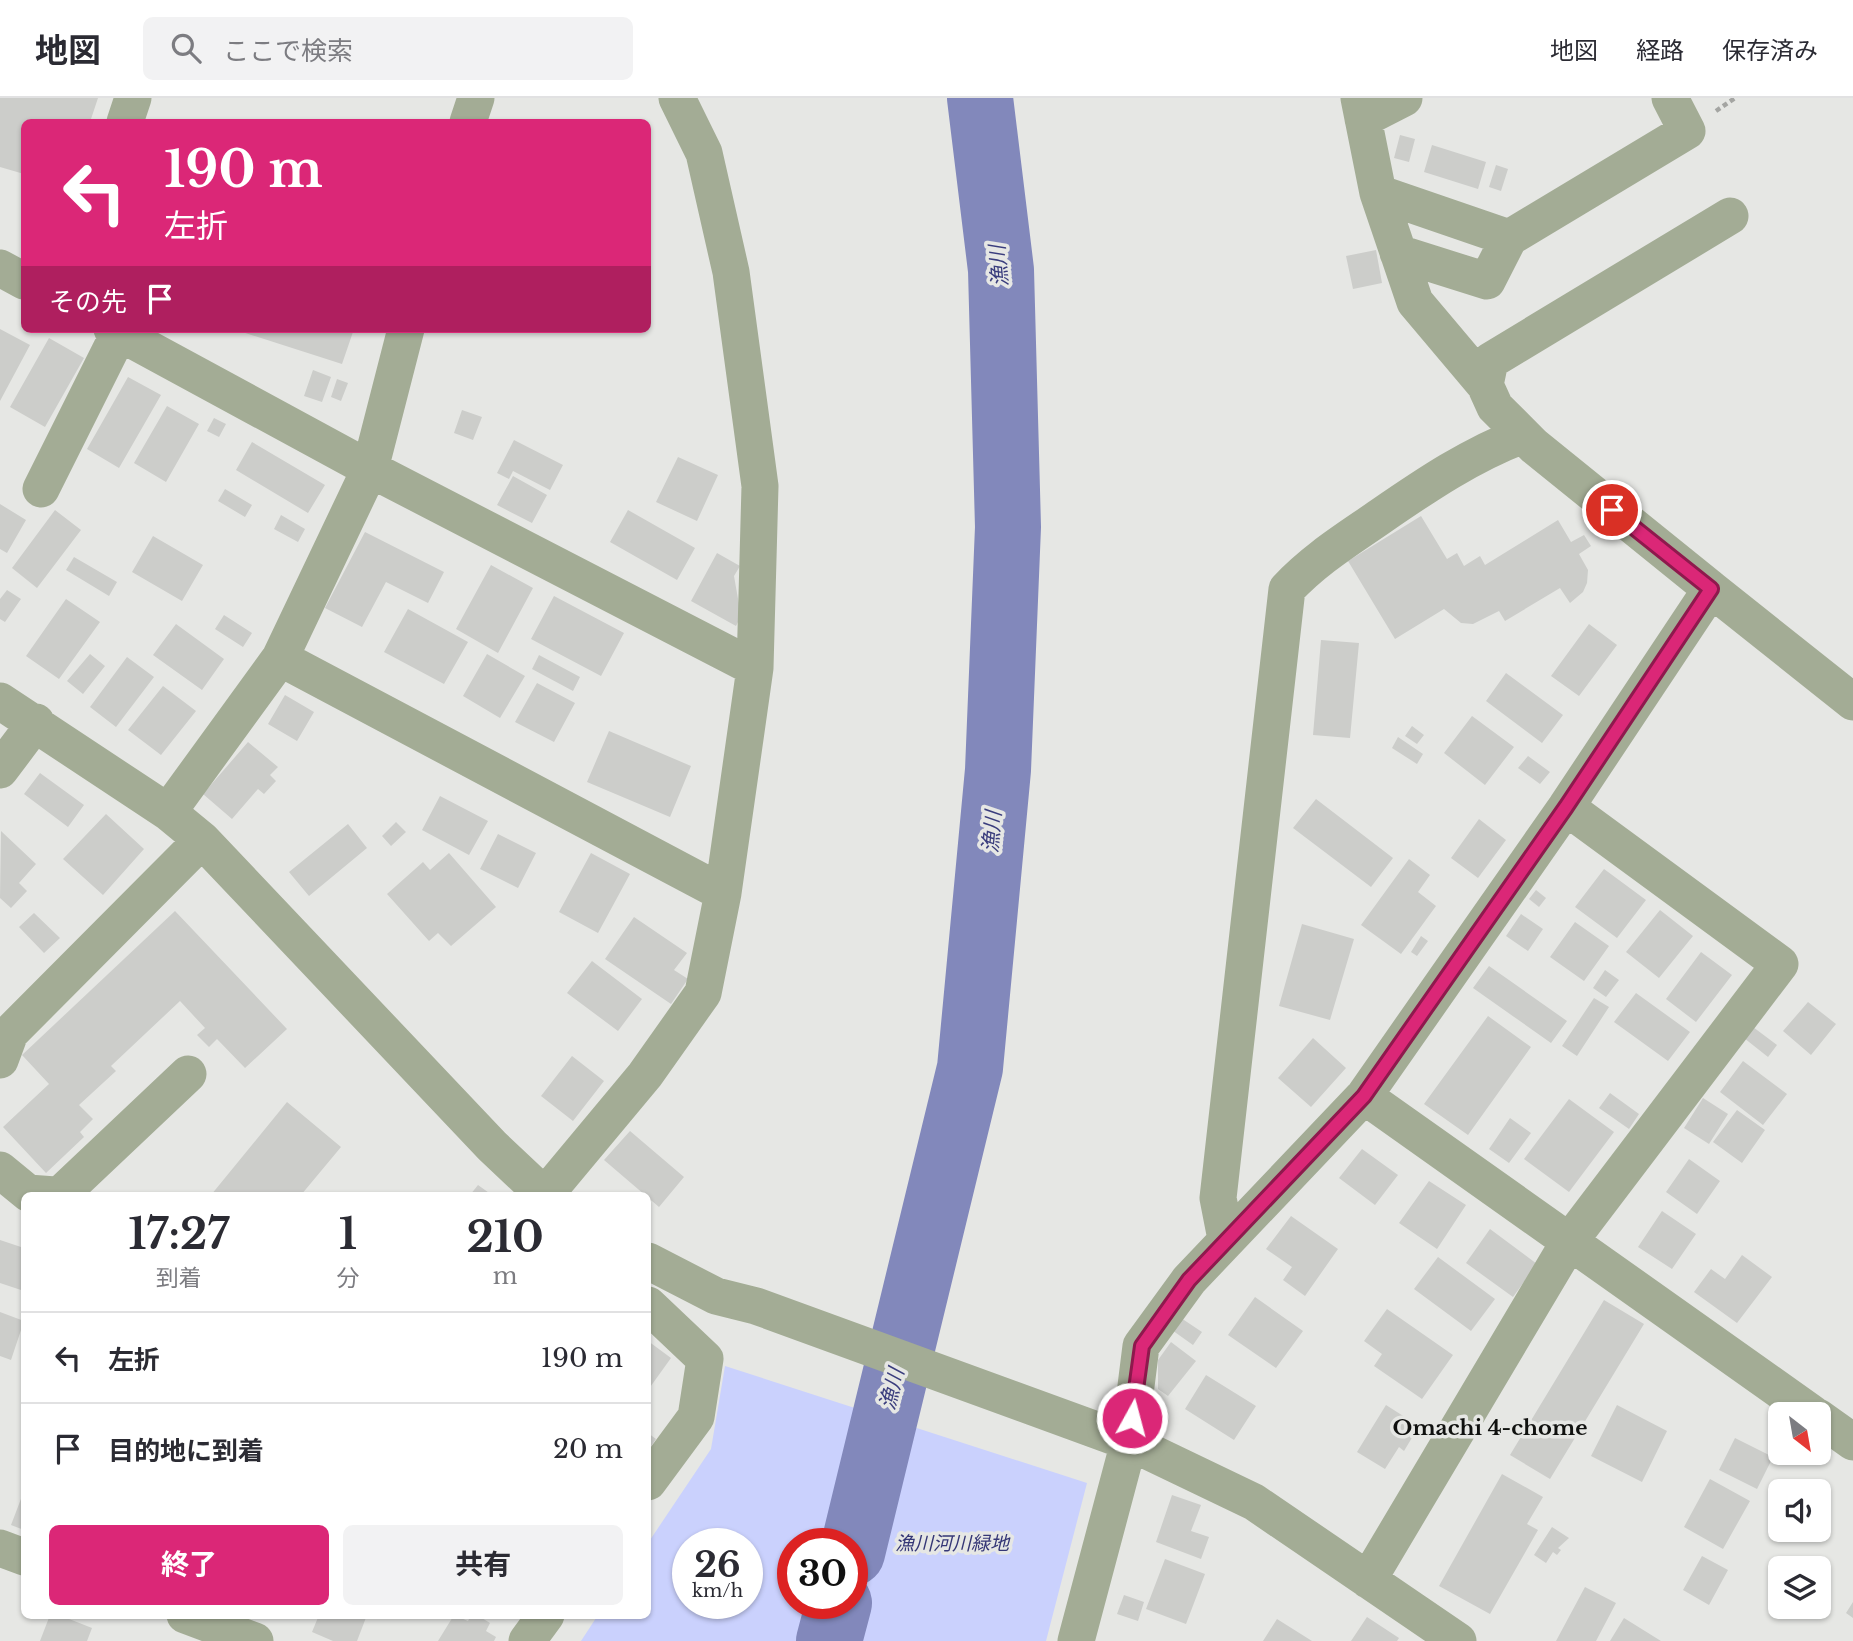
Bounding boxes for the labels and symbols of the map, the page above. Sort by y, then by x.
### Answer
water label: 漁川 [984,242,1014,288]
pin [1582,480,1642,540]
water label: 漁川 [977,808,1007,854]
water label: 漁川 [874,1364,910,1413]
position arrow [1095,1381,1169,1455]
north arrow [1768,1402,1830,1465]
district label: Omachi 4-chome [1393,1415,1587,1441]
speed limit sign: 30 [777,1528,868,1619]
park label: 漁川河川緑地 [895,1532,1011,1555]

